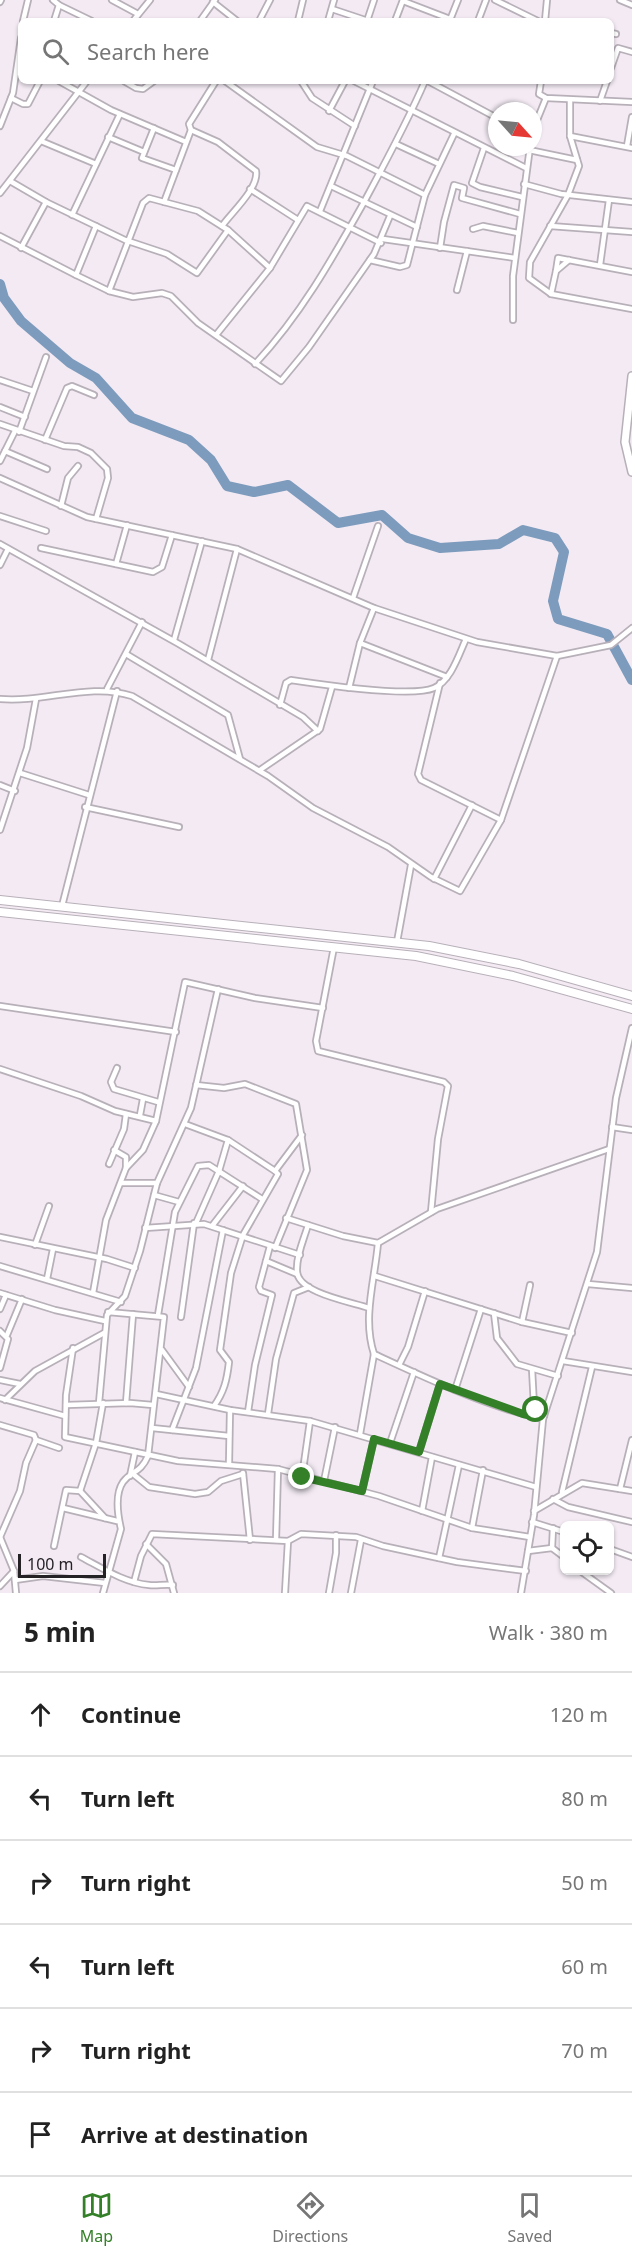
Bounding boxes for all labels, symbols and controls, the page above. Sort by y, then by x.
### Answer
search box [18,18,614,84]
icon: search [39,35,72,68]
text: Search here [87,36,209,66]
north arrow [488,102,542,156]
route start [522,1396,548,1422]
route end [288,1463,314,1489]
map controls [560,1521,614,1575]
button: locate [560,1521,614,1575]
scale bar [18,1551,106,1578]
text: 100 m [27,1553,74,1575]
text: 5 min [24,1614,96,1650]
text: Walk · 380 m [489,1619,608,1646]
icon: ahead [24,1698,57,1731]
text: Continue [81,1699,181,1729]
text: 120 m [550,1701,608,1728]
icon: left [24,1782,57,1815]
text: Turn left [81,1783,175,1813]
text: 80 m [561,1785,608,1812]
icon: right [24,1866,57,1899]
text: Turn right [81,1867,191,1897]
text: 50 m [561,1869,608,1896]
icon: left [24,1950,57,1983]
text: Turn left [81,1951,175,1981]
text: 60 m [561,1953,608,1980]
icon: right [24,2034,57,2067]
text: Turn right [81,2035,191,2065]
text: 70 m [561,2037,608,2064]
icon: arrive [24,2118,57,2151]
text: Arrive at destination [81,2119,308,2149]
tab: Map [80,2189,113,2247]
tab: Directions [272,2189,348,2247]
tab: Saved [508,2189,552,2247]

